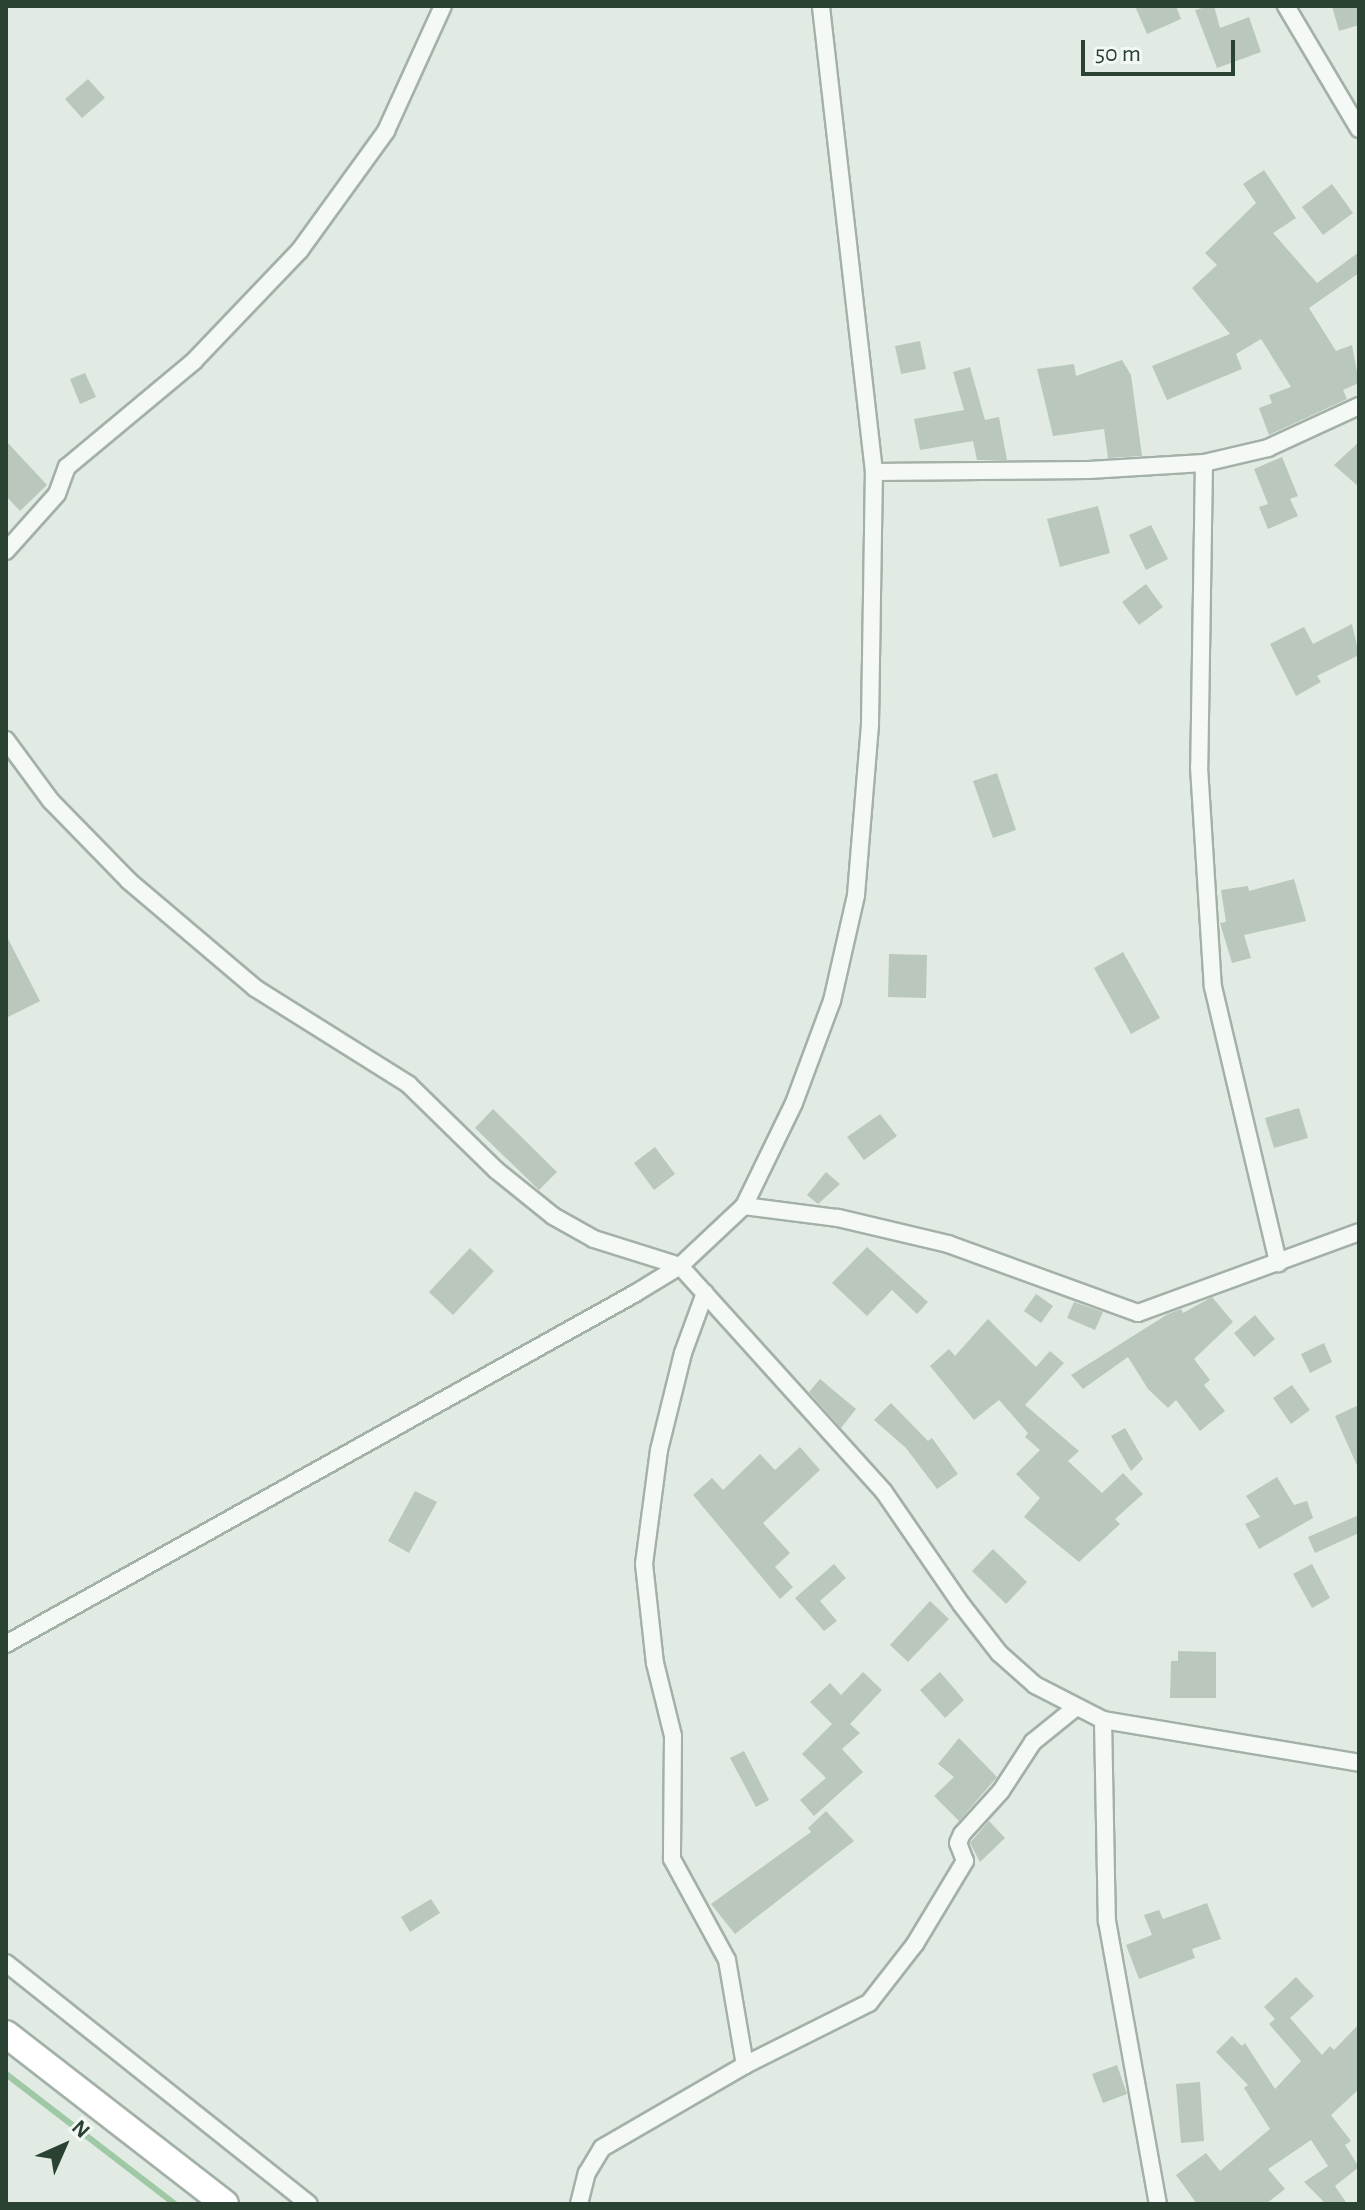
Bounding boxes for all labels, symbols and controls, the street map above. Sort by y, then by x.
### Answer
scale bar [1085,24,1239,74]
text: 50 m [1095,42,1141,66]
north arrow [24,2106,104,2186]
text: N [68,2116,94,2142]

